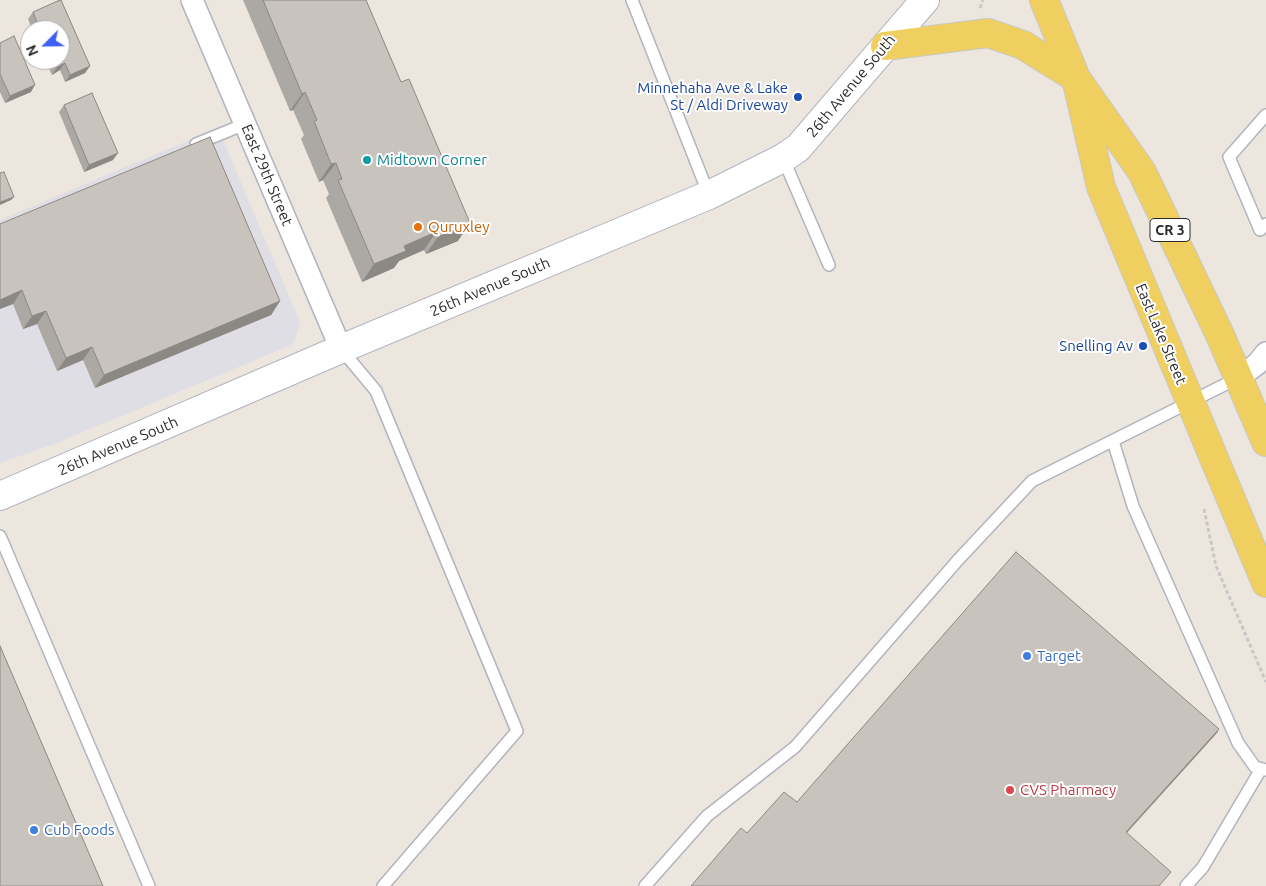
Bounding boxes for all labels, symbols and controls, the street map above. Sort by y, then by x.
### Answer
north arrow [20,20,70,70]
street label: 26th Avenue South [803,31,899,141]
text: N [23,43,42,58]
place label: Minnehaha Ave & Lake St / Aldi Driveway [637,79,788,114]
marker: Minnehaha Ave & Lake St / Aldi Driveway [792,91,804,103]
street label: East 29th Street [237,121,297,229]
place label: Midtown Corner [377,151,487,169]
marker: Midtown Corner [361,154,373,166]
place label: Quruxley [428,218,489,236]
road number: CR 3 [1150,218,1190,242]
marker: Quruxley [412,221,424,233]
street label: 26th Avenue South [427,254,553,320]
street label: East Lake Street [1132,281,1190,387]
place label: Snelling Av [1059,337,1133,355]
marker: Snelling Av [1137,340,1149,352]
street label: 26th Avenue South [55,413,181,479]
place label: Target [1037,647,1081,665]
marker: Target [1021,650,1033,662]
place label: CVS Pharmacy [1020,781,1116,799]
marker: CVS Pharmacy [1004,784,1016,796]
place label: Cub Foods [44,821,115,839]
marker: Cub Foods [28,824,40,836]

